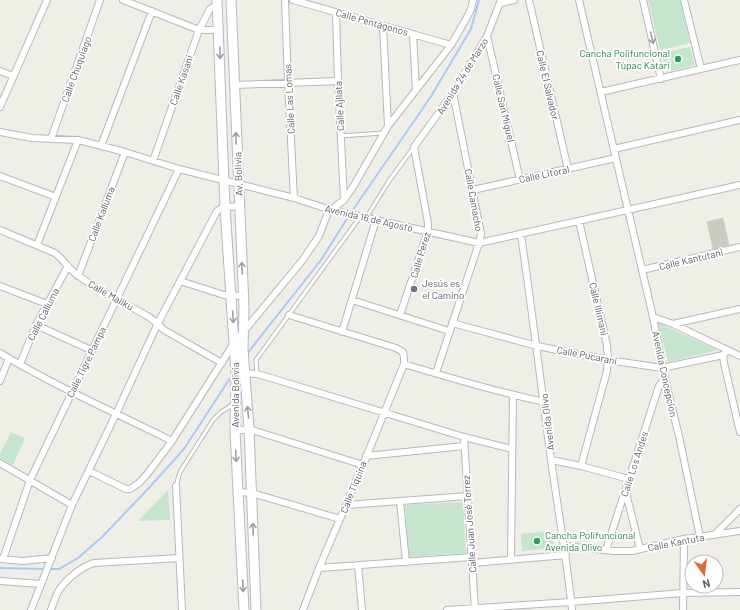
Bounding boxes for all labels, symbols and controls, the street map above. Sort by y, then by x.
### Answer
street label: Calle Pentágonos [334,6,410,38]
one-way arrow [648,31,656,44]
street label: Calle Chuquiago [59,34,93,104]
street label: Avenida 24 de Marzo [434,36,490,116]
one-way arrow [216,46,223,59]
place label: Cancha Polifuncional Túpac Katari [580,47,670,71]
street label: Calle El Salvador [534,49,562,121]
street label: Calle Kasani [167,53,195,107]
marker: Cancha Polifuncional Túpac Katari [673,54,683,64]
street label: Calle Las Lomas [281,64,297,134]
street label: Calle San Miguel [490,73,518,143]
street label: Calle Ajllata [332,81,346,131]
one-way arrow [233,132,240,145]
street label: Av. Bolivia [231,152,245,196]
street label: Calle Litoral [518,163,570,185]
street label: Calle Camacho [463,168,485,232]
street label: Calle Kalluma [85,185,117,243]
street label: Avenida 16 de Agosto [324,202,414,234]
street label: Calle Perez [407,230,433,279]
street label: Calle Kantutani [658,246,724,272]
one-way arrow [238,262,245,275]
street label: Calle Mallku [86,277,136,313]
place label: Jesús es el Camino [422,277,464,301]
street label: Calle Illimani [587,281,611,337]
marker: Jesús es el Camino [409,284,419,294]
street label: Calle Calluma [25,286,61,342]
one-way arrow [229,310,236,323]
street label: Calle Tigre Pampa [64,325,108,399]
street label: Avenida Concepcion [650,330,680,418]
street label: Calle Pucarani [556,343,618,367]
street label: Avenida Bolivia [229,362,241,428]
street label: Avenida Olivo [538,393,556,451]
one-way arrow [244,406,251,419]
street label: Calle Los Andes [618,430,650,498]
one-way arrow [233,449,240,462]
street label: Calle Tiquina [337,459,369,515]
street label: Calle Juan José Torrez [460,474,478,573]
one-way arrow [249,523,257,536]
place label: Cancha Polifuncional Avenida Olivo [545,529,635,553]
street label: Calle Kantuta [647,531,705,553]
marker: Cancha Polifuncional Avenida Olivo [532,536,542,546]
north arrow [684,554,724,594]
text: N [701,577,712,591]
one-way arrow [240,579,247,592]

